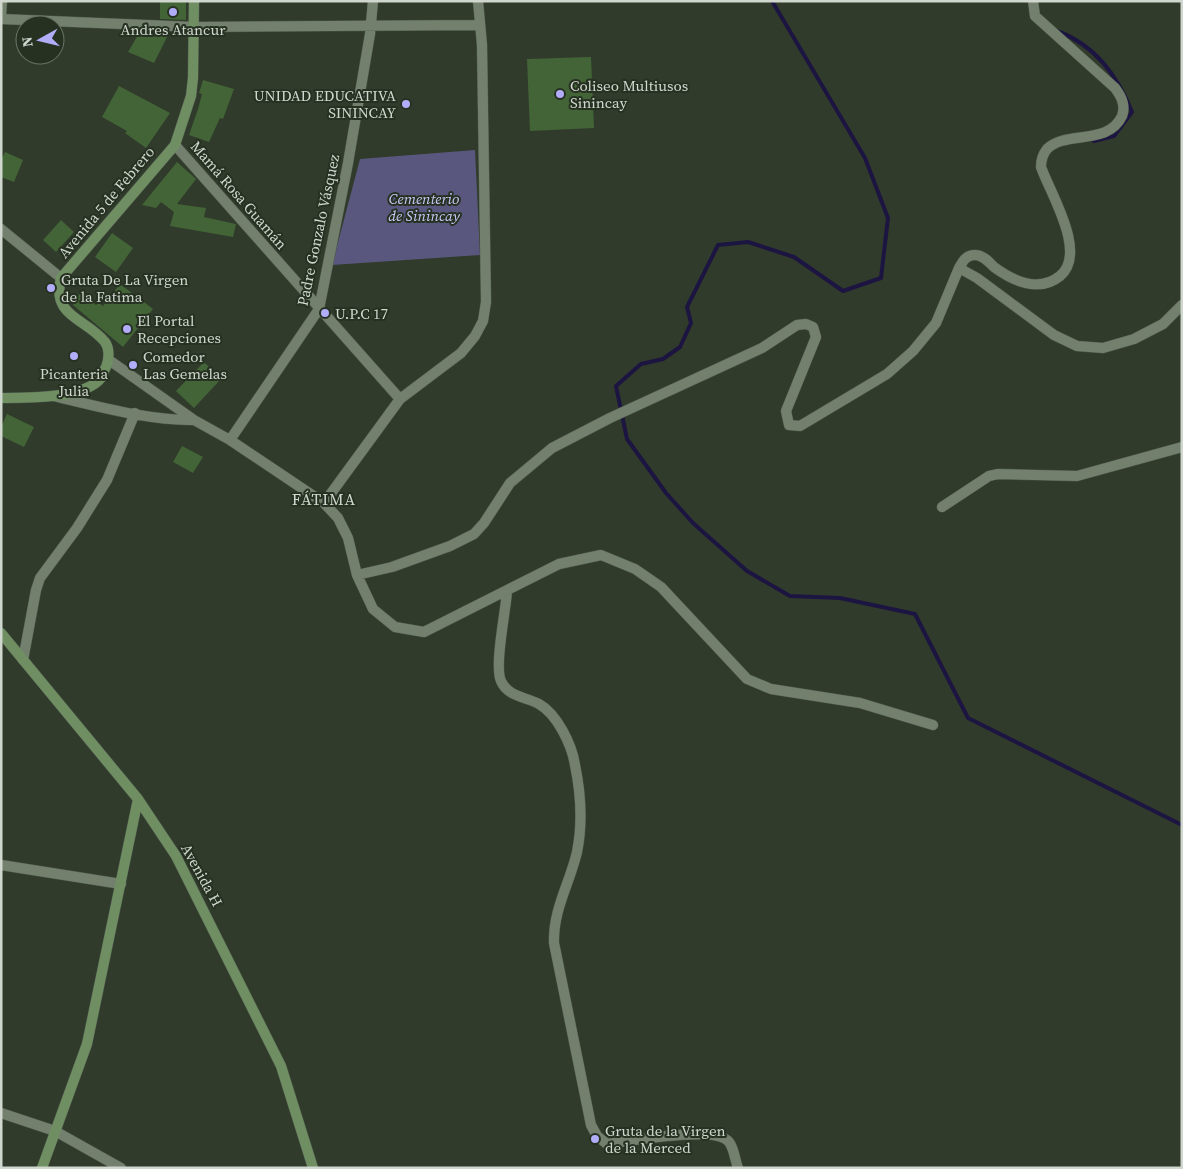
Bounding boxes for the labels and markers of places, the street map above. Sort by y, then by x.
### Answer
marker: Andres Atancur [167,6,179,18]
place label: Andres Atancur [120,19,226,40]
place label: Coliseo Multiusos Sinincay [570,75,688,113]
place label: UNIDAD EDUCATIVA SININCAY [254,85,396,123]
marker: Coliseo Multiusos Sinincay [554,88,566,100]
marker: UNIDAD EDUCATIVA SININCAY [400,98,412,110]
place label: Gruta De La Virgen de la Fatima [61,269,188,307]
marker: Gruta De La Virgen de la Fatima [45,282,57,294]
place label: U.P.C 17 [335,303,388,324]
marker: U.P.C 17 [319,307,331,319]
place label: El Portal Recepciones [137,310,221,348]
marker: El Portal Recepciones [121,323,133,335]
place label: Comedor Las Gemelas [143,346,227,384]
marker: Picanteria Julia [68,350,80,362]
marker: Comedor Las Gemelas [127,359,139,371]
place label: Picanteria Julia [40,363,109,401]
place label: Gruta de la Virgen de la Merced [605,1120,726,1158]
marker: Gruta de la Virgen de la Merced [589,1133,601,1145]

